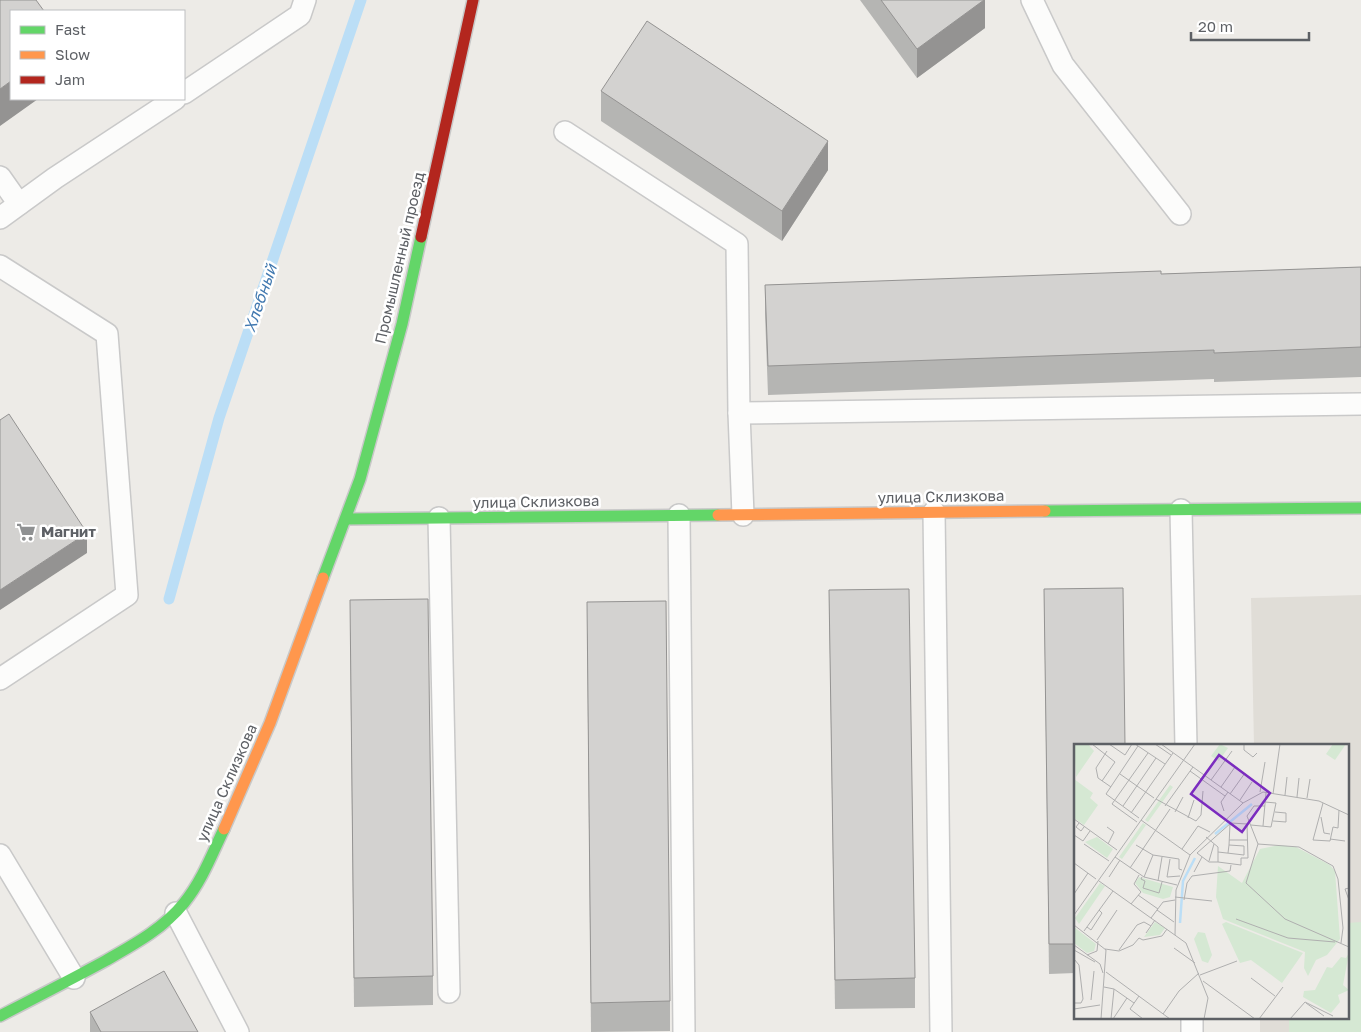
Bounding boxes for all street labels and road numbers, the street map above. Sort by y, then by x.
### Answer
street label: Промышленный проезд [370,170,428,345]
street label: улица Склизкова [877,486,1005,506]
street label: улица Склизкова [472,491,600,511]
street label: улица Склизкова [192,721,260,844]

